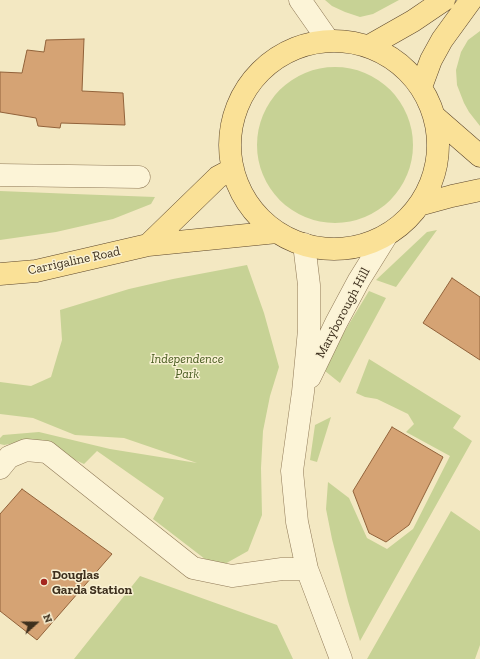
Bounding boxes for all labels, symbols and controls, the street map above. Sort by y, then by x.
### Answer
street label: Carrigaline Road [26,244,122,278]
street label: Maryborough Hill [313,265,373,361]
park label: Independence Park [151,351,223,382]
place label: Douglas Garda Station [52,567,132,598]
marker: Douglas Garda Station [39,577,49,587]
north arrow [16,603,56,643]
text: N [40,612,55,625]

